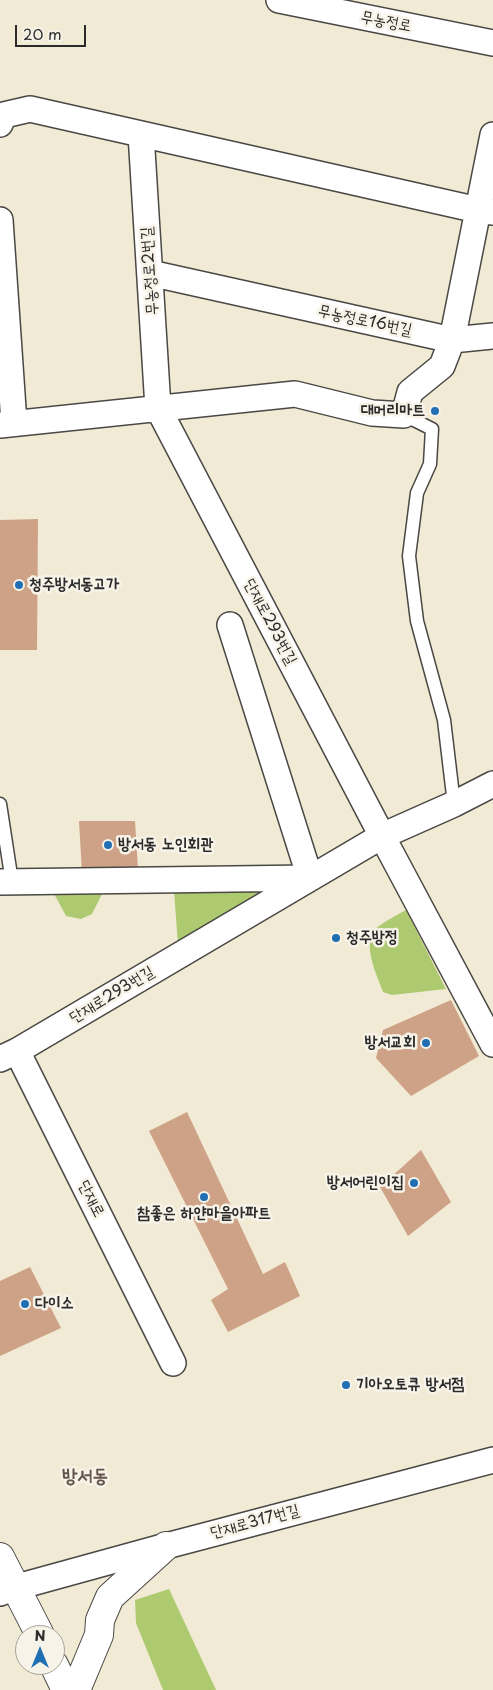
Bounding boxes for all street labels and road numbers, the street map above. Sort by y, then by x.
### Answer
street label: 무농정로 [359,8,413,36]
street label: 무농정로2번길 [137,226,163,316]
street label: 무농정로16번길 [316,302,414,340]
street label: 단재로293번길 [239,576,301,668]
street label: 단재로293번길 [66,962,158,1028]
street label: 단재로 [74,1177,108,1221]
street label: 단재로317번길 [208,1501,302,1543]

